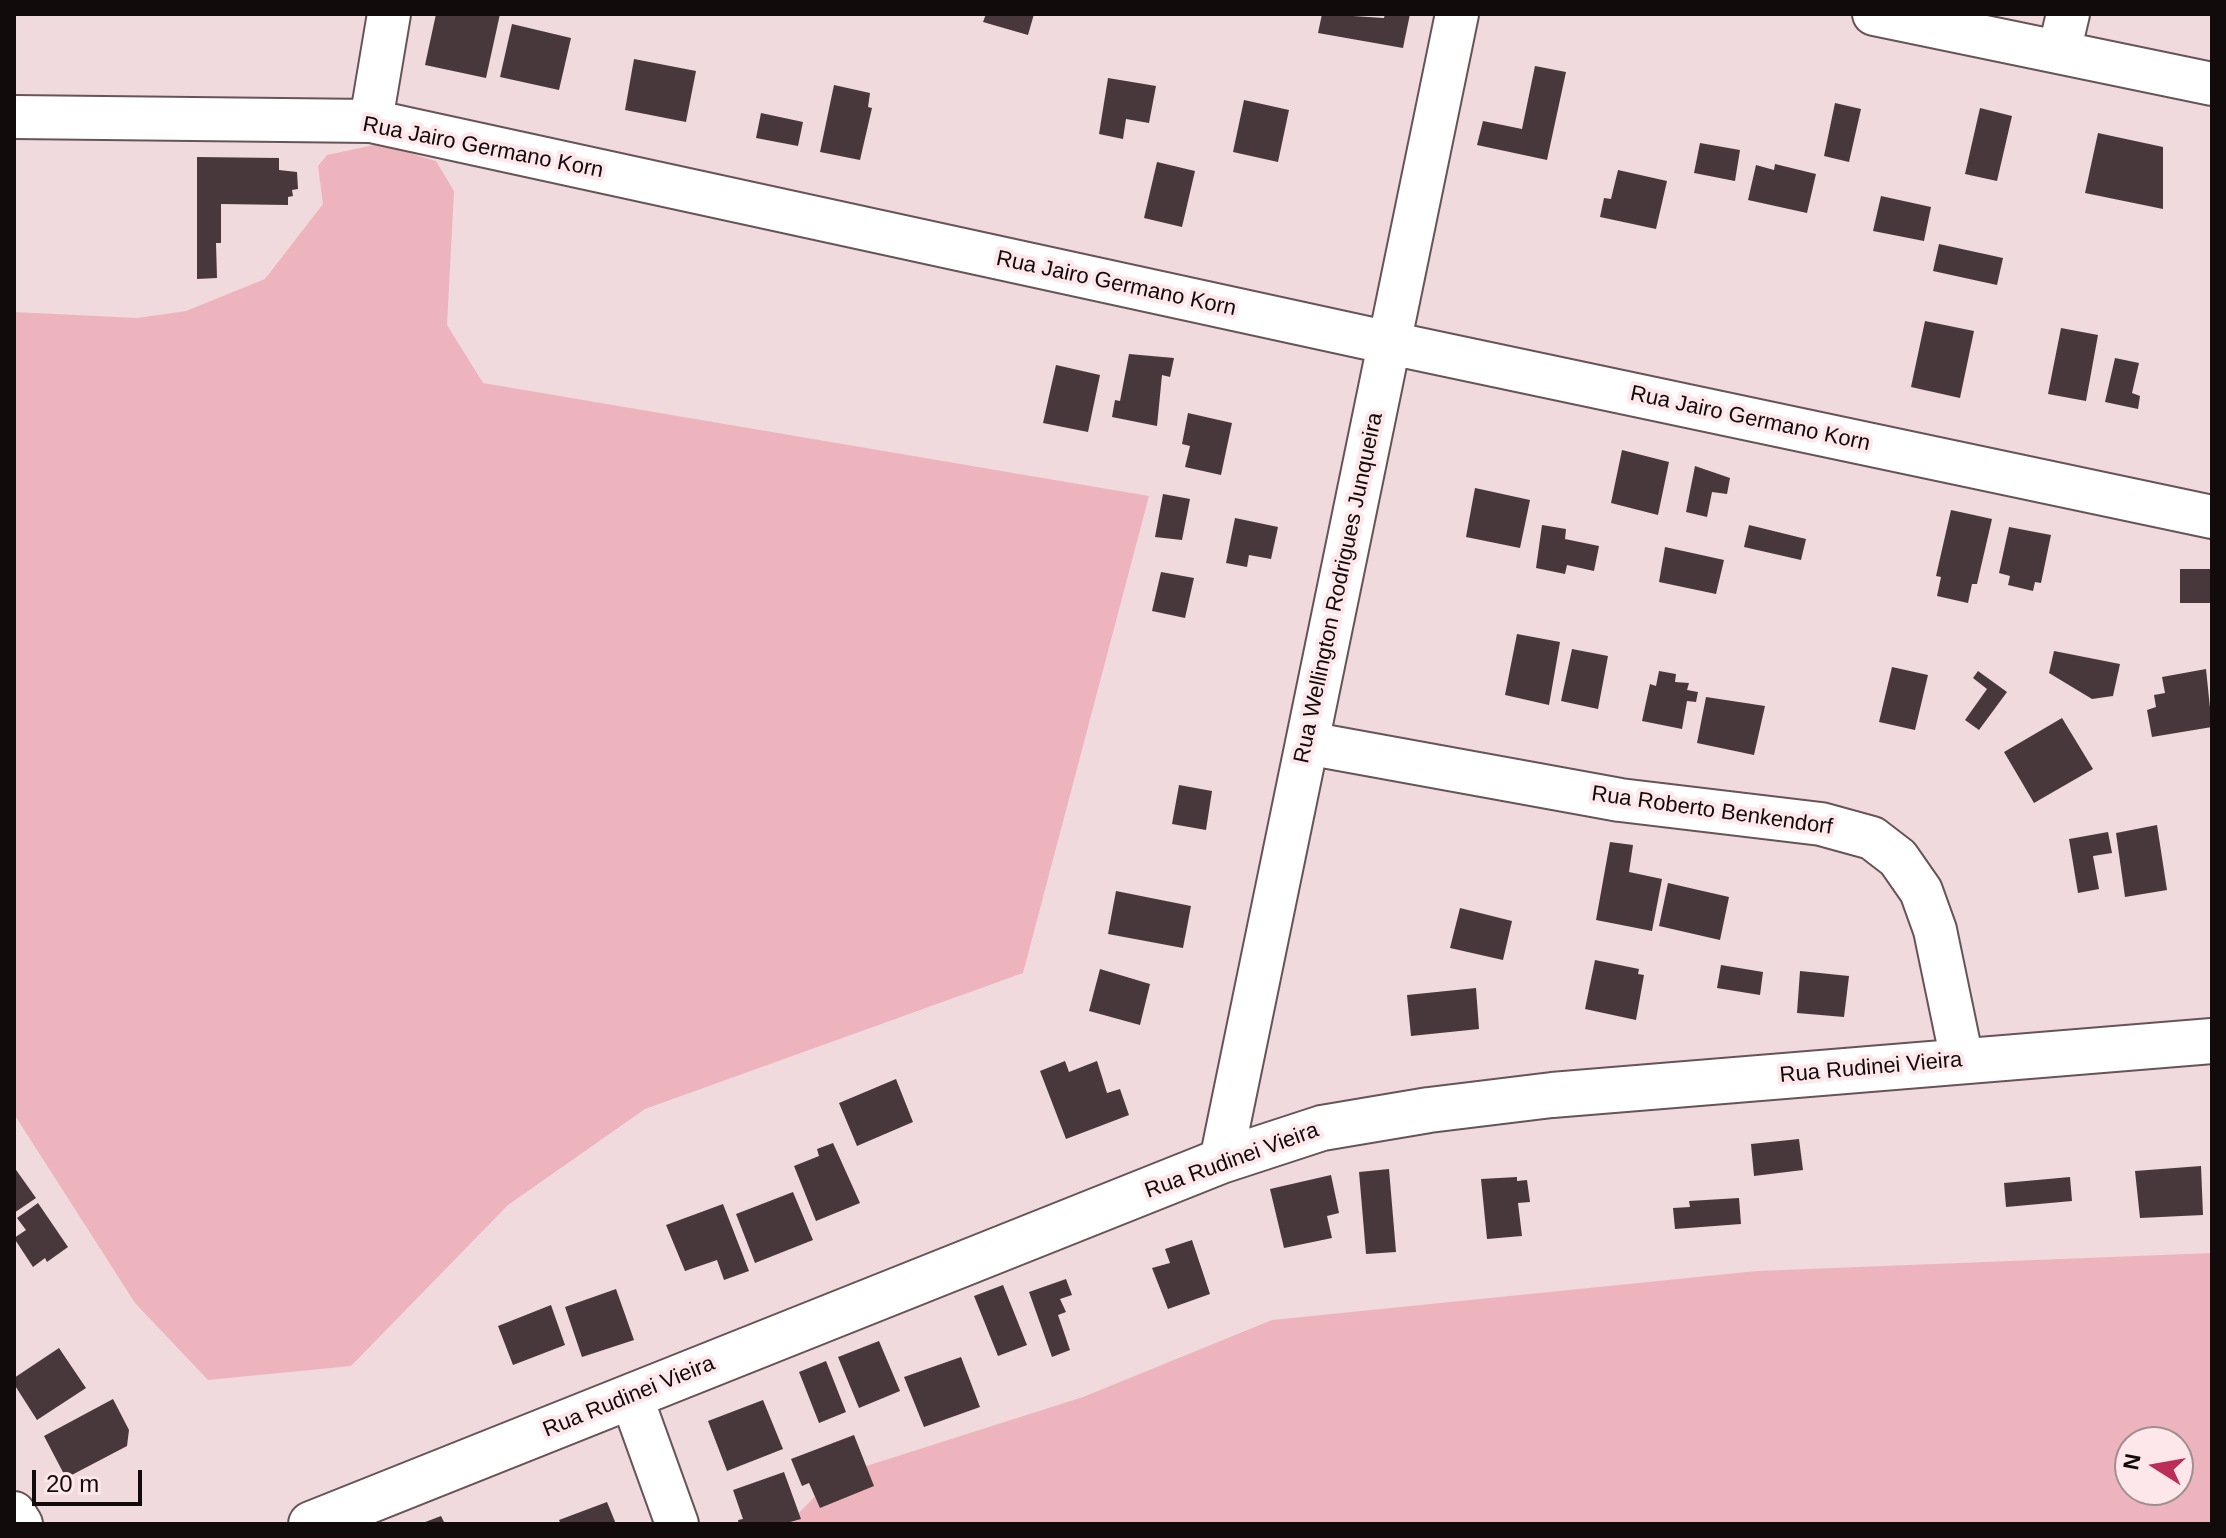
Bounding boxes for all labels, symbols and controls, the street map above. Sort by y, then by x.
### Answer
street label: Rua Jairo Germano Korn [360,112,606,184]
street label: Rua Jairo Germano Korn [994,246,1238,322]
street label: Rua Jairo Germano Korn [1628,381,1872,457]
street label: Rua Wellington Rodrigues Junqueira [1289,410,1389,766]
street label: Rua Roberto Benkendorf [1590,781,1834,841]
street label: Rua Rudinei Vieira [1779,1047,1963,1089]
street label: Rua Rudinei Vieira [1141,1117,1323,1205]
street label: Rua Rudinei Vieira [539,1350,719,1444]
north arrow [2114,1426,2194,1506]
text: N [2118,1452,2146,1472]
scale bar [36,1454,146,1504]
text: 20 m [46,1470,99,1497]

